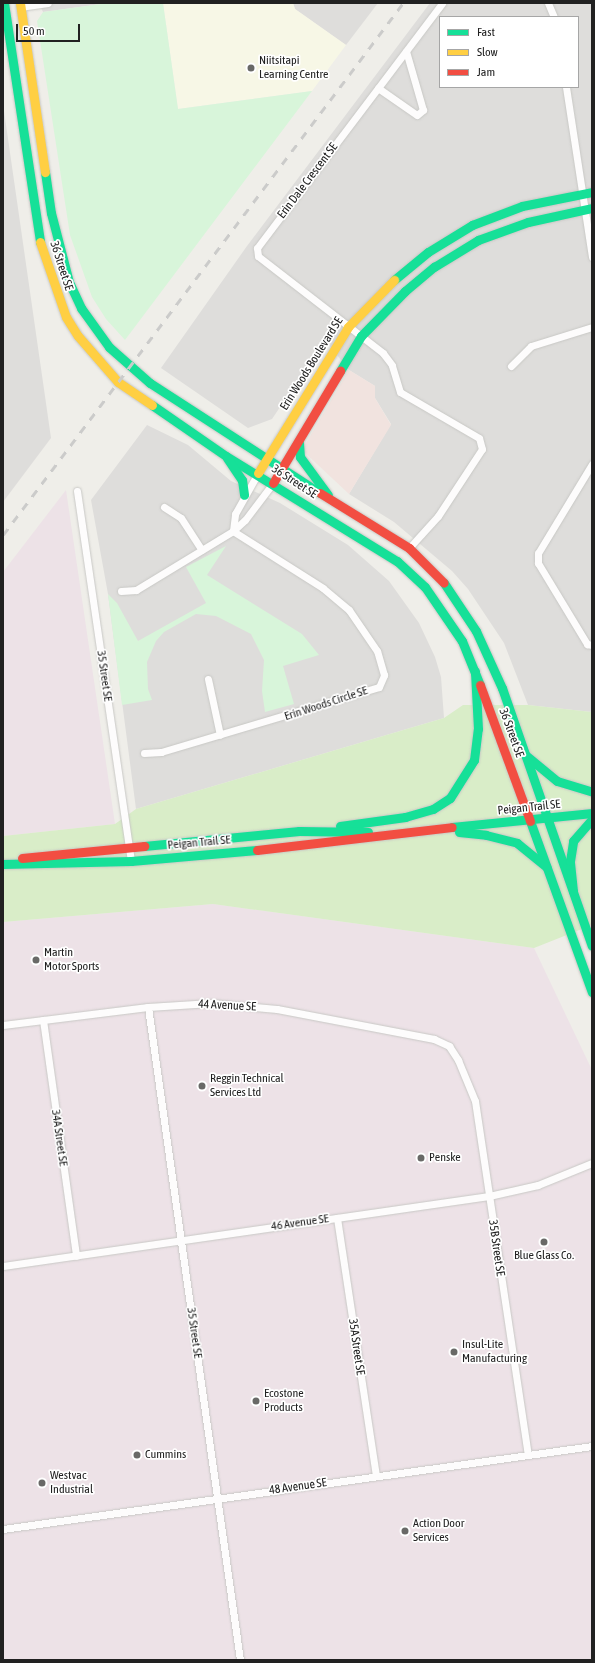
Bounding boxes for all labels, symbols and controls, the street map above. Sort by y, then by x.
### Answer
scale bar [18,16,82,42]
legend [439,16,579,88]
text: 50 m [23,24,45,38]
text: Fast [477,25,495,39]
text: Slow [477,45,498,59]
place label: Niitsitapi Learning Centre [259,54,329,82]
marker: Niitsitapi Learning Centre [246,63,256,73]
text: Jam [477,65,495,79]
street label: Erin Dale Crescent SE [275,140,341,222]
street label: 36 Street SE [46,240,76,292]
street label: Erin Woods Boulevard SE [278,315,346,413]
street label: 36 Street SE [269,462,319,502]
street label: 35 Street SE [93,650,115,702]
street label: Erin Woods Circle SE [283,684,369,724]
street label: 36 Street SE [496,707,526,759]
street label: Peigan Trail SE [497,798,561,818]
street label: Peigan Trail SE [167,833,231,853]
place label: Martin Motor Sports [44,946,99,974]
marker: Martin Motor Sports [31,955,41,965]
street label: 44 Avenue SE [198,997,256,1015]
place label: Reggin Technical Services Ltd [210,1072,284,1100]
marker: Reggin Technical Services Ltd [197,1081,207,1091]
street label: 34A Street SE [48,1109,70,1167]
place label: Penske [429,1151,461,1165]
marker: Penske [416,1153,426,1163]
street label: 46 Avenue SE [270,1212,330,1234]
street label: 35B Street SE [485,1219,507,1277]
marker: Blue Glass Co. [539,1237,549,1247]
place label: Blue Glass Co. [514,1249,574,1263]
street label: 35 Street SE [183,1307,205,1359]
street label: 35A Street SE [345,1318,367,1376]
place label: Insul-Lite Manufacturing [462,1338,527,1366]
marker: Insul-Lite Manufacturing [449,1347,459,1357]
place label: Ecostone Products [264,1387,304,1415]
marker: Ecostone Products [251,1396,261,1406]
place label: Cummins [145,1448,186,1462]
marker: Cummins [132,1450,142,1460]
place label: Westvac Industrial [50,1469,93,1497]
street label: 48 Avenue SE [268,1476,328,1498]
marker: Westvac Industrial [37,1478,47,1488]
place label: Action Door Services [413,1517,464,1545]
marker: Action Door Services [400,1526,410,1536]

